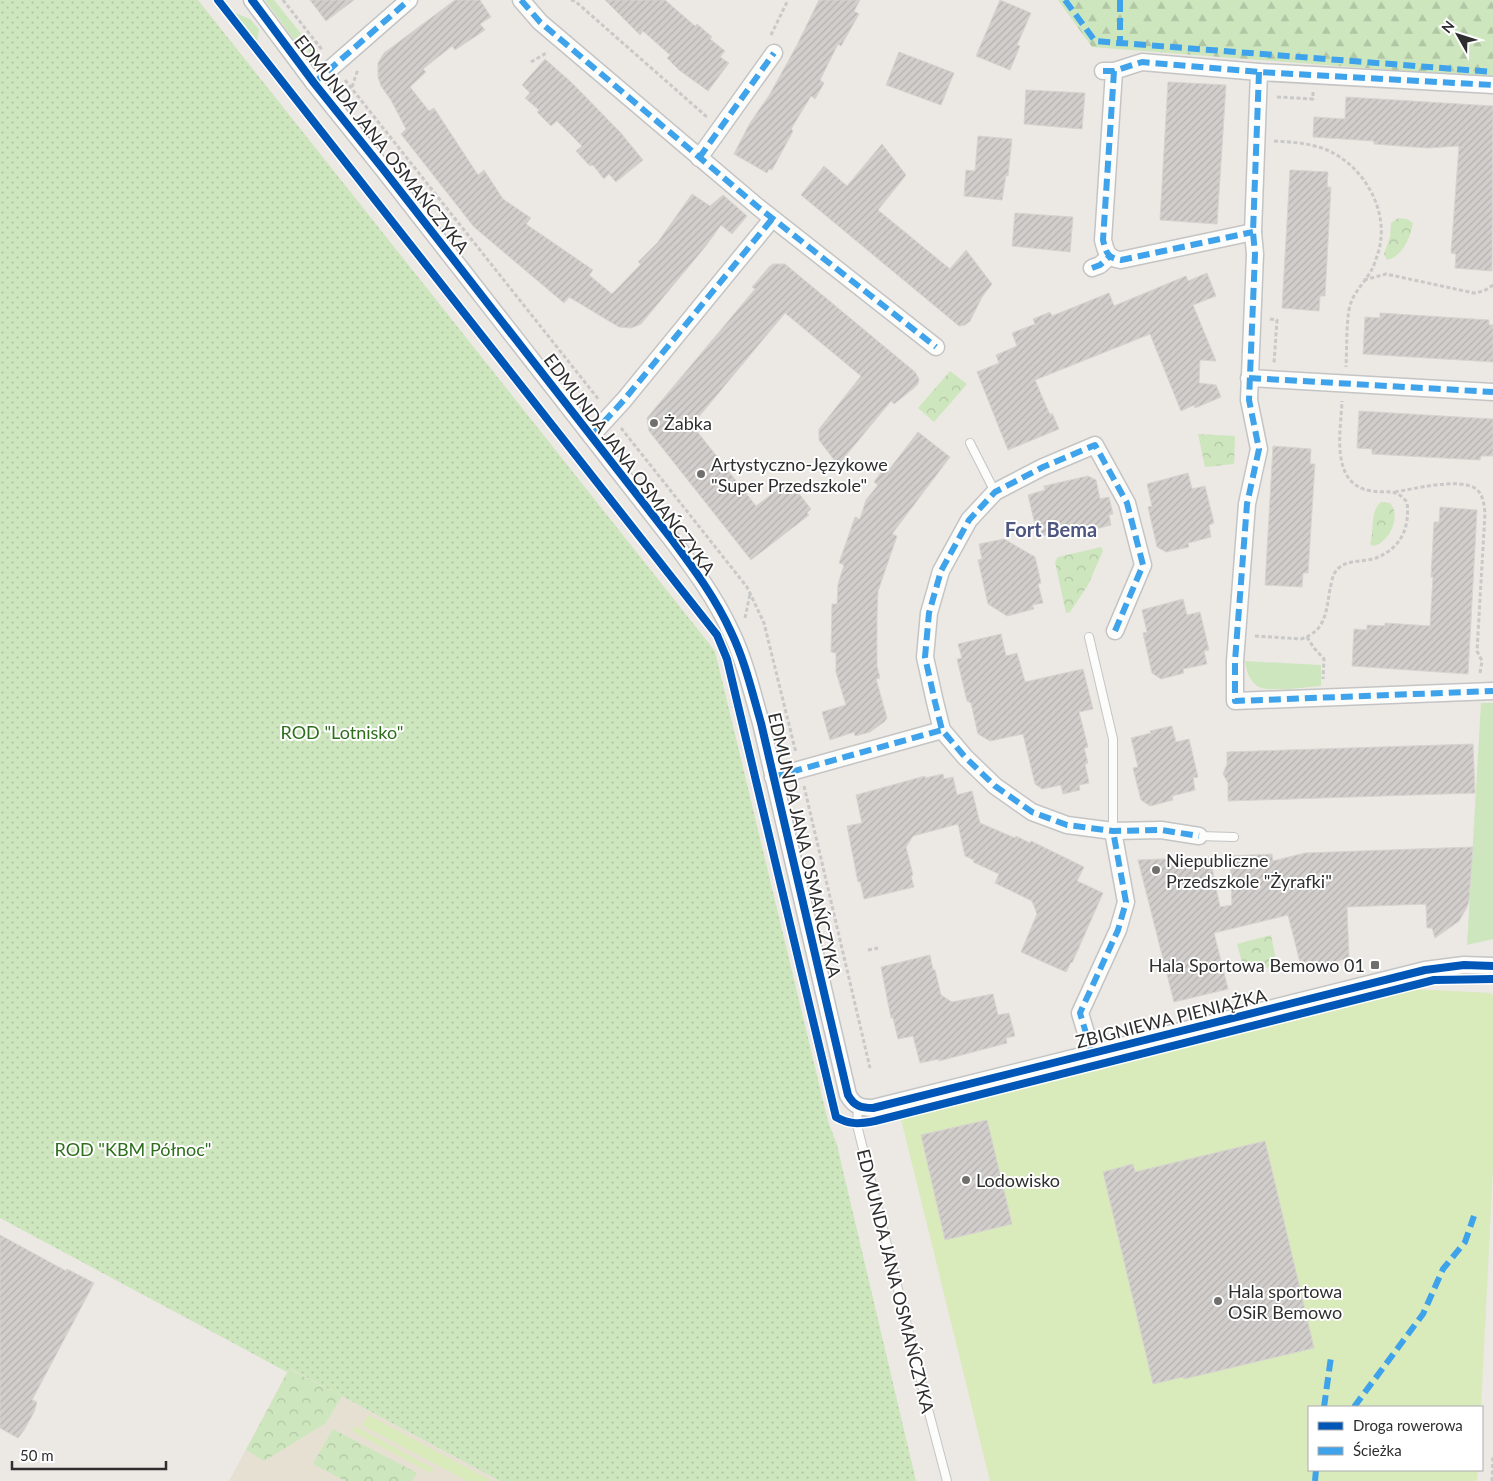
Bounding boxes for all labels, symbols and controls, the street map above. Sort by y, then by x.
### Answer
north arrow [1433,10,1483,60]
text: N [1438,17,1458,36]
street label: EDMUNDA JANA OSMAŃCZYKA [290,30,475,258]
street label: EDMUNDA JANA OSMAŃCZYKA [540,349,721,580]
place label: Żabka [664,412,712,434]
marker: Żabka [648,417,660,429]
place label: Artystyczno-Językowe "Super Przedszkole" [711,453,888,496]
marker: Artystyczno-Językowe "Super Przedszkole" [695,468,707,480]
district label: Fort Bema [1005,517,1097,541]
street label: EDMUNDA JANA OSMAŃCZYKA [764,710,846,980]
park label: ROD "Lotnisko" [281,721,403,743]
place label: Niepubliczne Przedszkole "Żyrafki" [1166,849,1332,892]
marker: Niepubliczne Przedszkole "Żyrafki" [1150,864,1162,876]
place label: Hala Sportowa Bemowo 01 [1149,954,1365,976]
marker: Hala Sportowa Bemowo 01 [1369,959,1381,971]
street label: ZBIGNIEWA PIENIĄŻKA [1073,983,1270,1052]
park label: ROD "KBM Północ" [54,1138,212,1160]
street label: EDMUNDA JANA OSMAŃCZYKA [853,1147,940,1416]
place label: Lodowisko [976,1169,1060,1191]
marker: Lodowisko [960,1174,972,1186]
place label: Hala sportowa OSiR Bemowo [1228,1280,1342,1323]
marker: Hala sportowa OSiR Bemowo [1212,1295,1224,1307]
legend [1308,1406,1483,1471]
text: Droga rowerowa [1353,1416,1463,1434]
scale bar [12,1438,166,1470]
text: Ścieżka [1353,1441,1402,1459]
text: 50 m [20,1446,54,1464]

